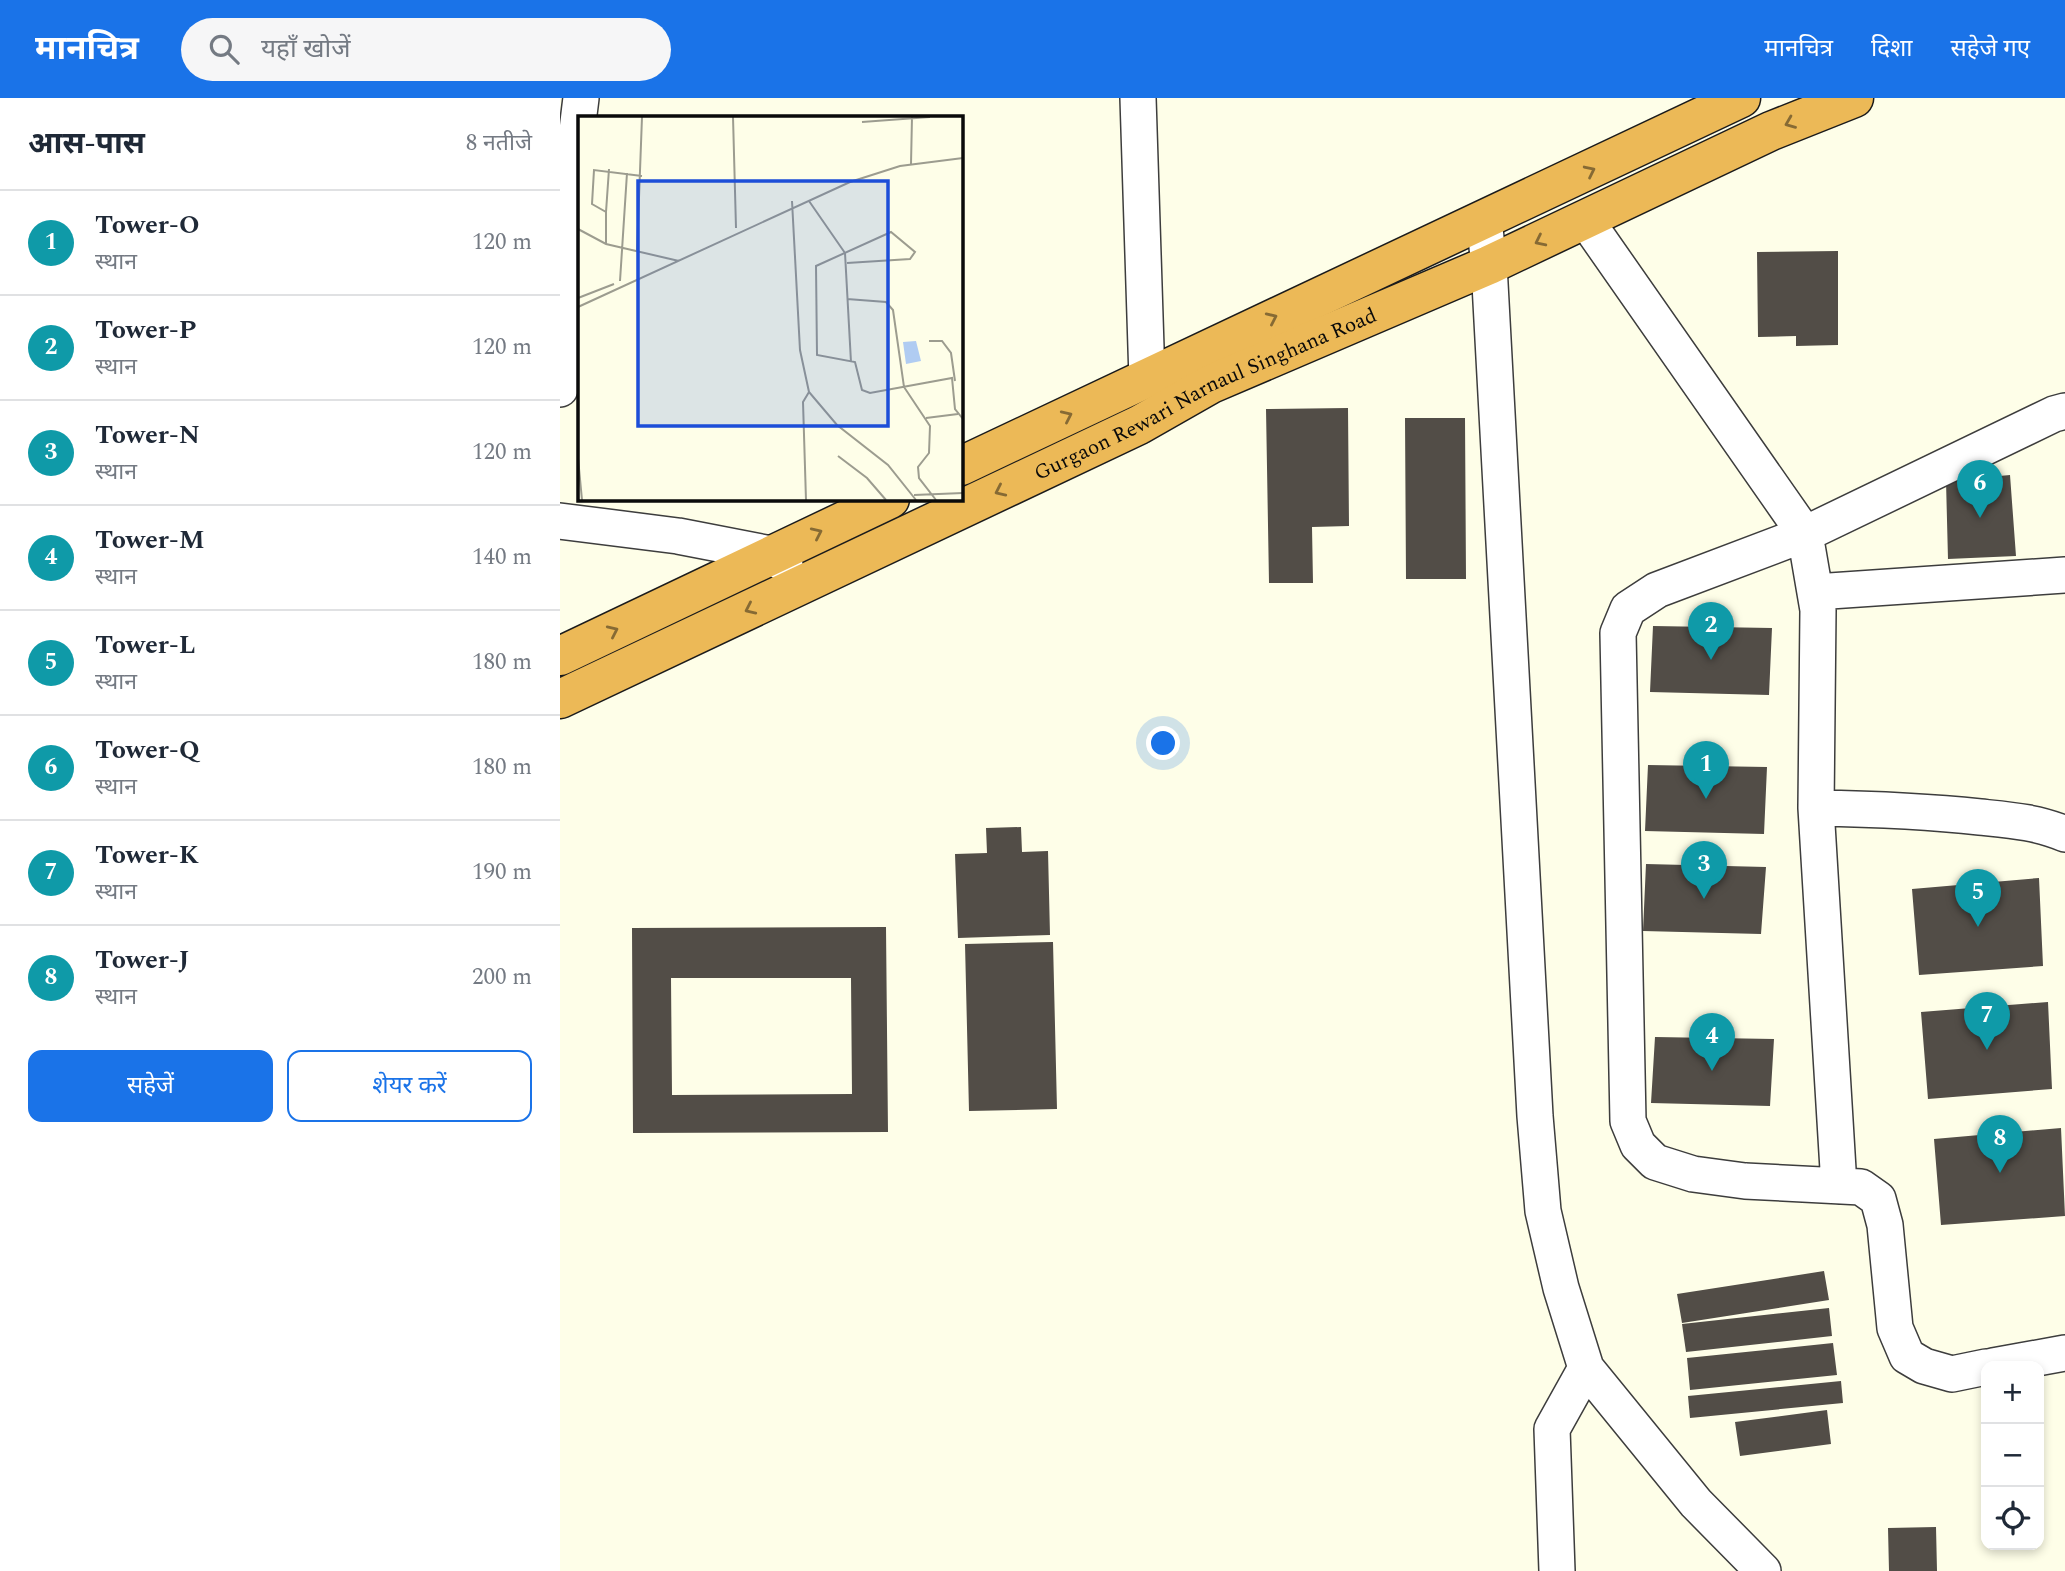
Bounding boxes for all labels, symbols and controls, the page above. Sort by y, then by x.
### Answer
search box [181,18,671,81]
text: मानचित्र [35,24,139,74]
text: यहाँ खोजें [261,29,350,69]
icon: search [205,30,243,68]
text: मानचित्र [1764,31,1833,67]
text: दिशा [1871,31,1912,67]
text: सहेजे गए [1950,31,2030,67]
one-way arrow [1785,115,1797,129]
inset map [578,116,962,500]
text: आस-पास [28,121,145,167]
text: 8 नतीजे [466,126,532,161]
one-way arrow [1583,165,1595,179]
text: Tower-O [95,205,200,245]
text: 1 [45,225,57,260]
text: 120 m [472,225,532,260]
one-way arrow [1535,233,1547,247]
text: स्थान [95,245,137,280]
street label: Gurgaon Rewari Narnaul Singhana Road [1029,300,1382,489]
text: Tower-P [95,310,196,350]
one-way arrow [1265,312,1277,326]
text: 2 [45,330,57,365]
text: 120 m [472,330,532,365]
text: स्थान [95,350,137,385]
one-way arrow [1060,410,1072,424]
text: Tower-N [95,415,200,455]
text: 3 [45,435,57,470]
text: 120 m [472,435,532,470]
text: स्थान [95,455,137,490]
pin: 6 [1957,460,2003,518]
one-way arrow [995,483,1007,497]
text: Tower-M [95,520,205,560]
one-way arrow [809,527,822,541]
text: 4 [45,540,57,575]
text: 140 m [472,540,532,575]
text: स्थान [95,560,137,595]
one-way arrow [745,601,758,615]
pin: 2 [1688,602,1734,660]
text: Tower-L [95,625,196,665]
one-way arrow [606,625,619,639]
text: 5 [45,645,57,680]
text: 180 m [472,645,532,680]
text: स्थान [95,665,137,700]
your location [1146,726,1180,760]
text: Tower-Q [95,730,200,770]
pin: 1 [1683,741,1729,799]
text: 6 [45,750,57,785]
text: 180 m [472,750,532,785]
text: स्थान [95,770,137,805]
text: Tower-K [95,835,199,875]
pin: 3 [1681,841,1727,899]
text: 7 [45,855,57,890]
text: 190 m [472,855,532,890]
pin: 5 [1955,869,2001,927]
text: स्थान [95,875,137,910]
text: Tower-J [95,940,190,980]
text: 8 [45,960,57,995]
text: 200 m [472,960,532,995]
text: स्थान [95,980,137,1015]
pin: 7 [1964,992,2010,1050]
pin: 4 [1689,1013,1735,1071]
button: सहेजें [28,1050,273,1122]
button: शेयर करें [287,1050,532,1122]
pin: 8 [1977,1115,2023,1173]
map controls [1981,1361,2044,1550]
button: + [1981,1361,2044,1424]
button: − [1981,1424,2044,1487]
button: locate [1981,1487,2044,1550]

